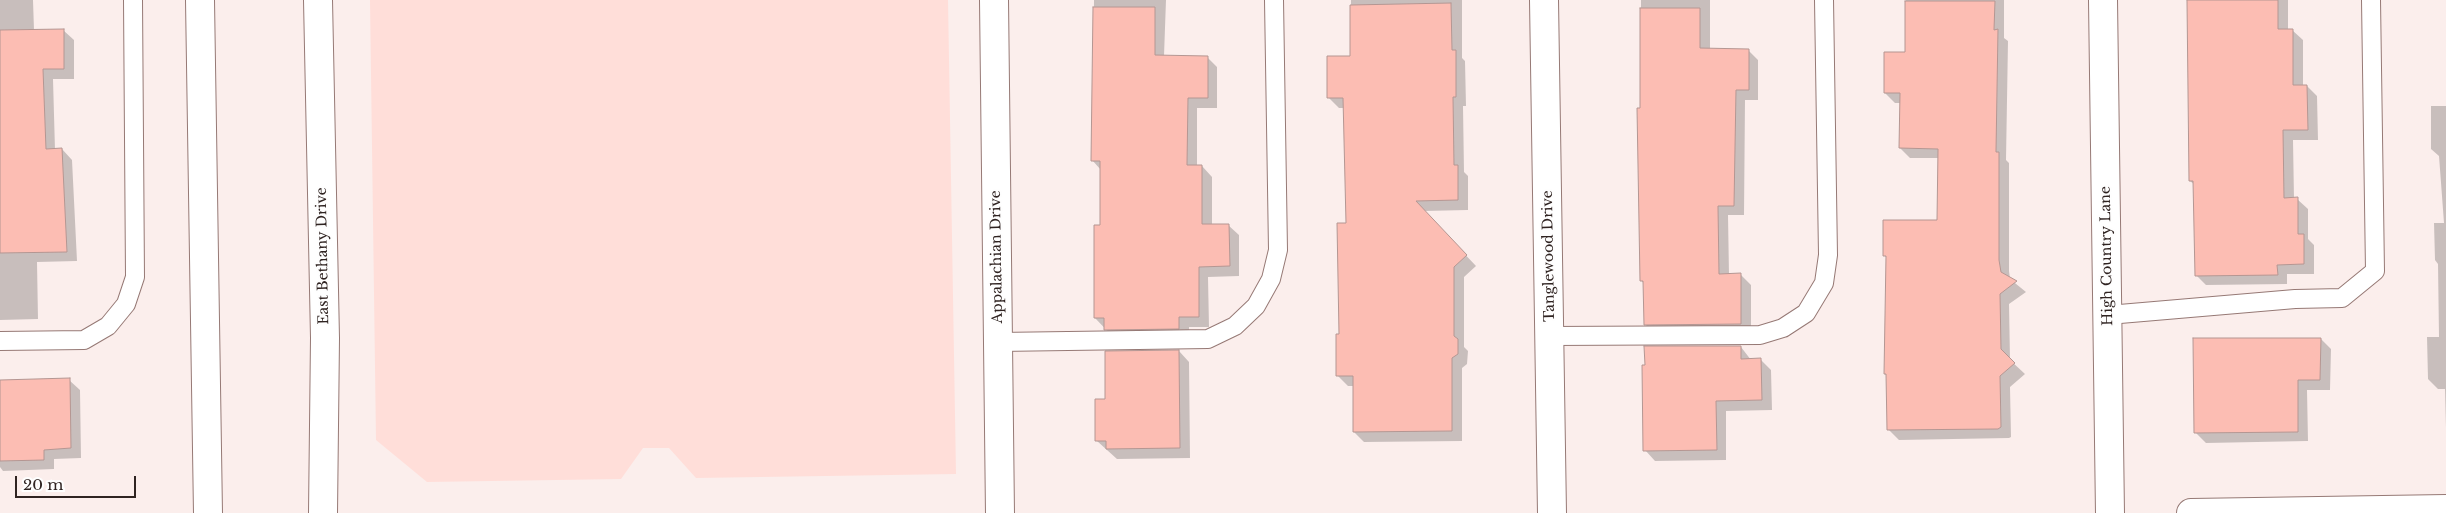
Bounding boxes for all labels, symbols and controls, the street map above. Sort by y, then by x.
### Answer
street label: High Country Lane [2097,186,2117,326]
street label: East Bethany Drive [313,187,333,325]
street label: Appalachian Drive [987,190,1007,324]
street label: Tanglewood Drive [1539,190,1559,322]
scale bar [18,466,139,498]
text: 20 m [23,475,63,494]

